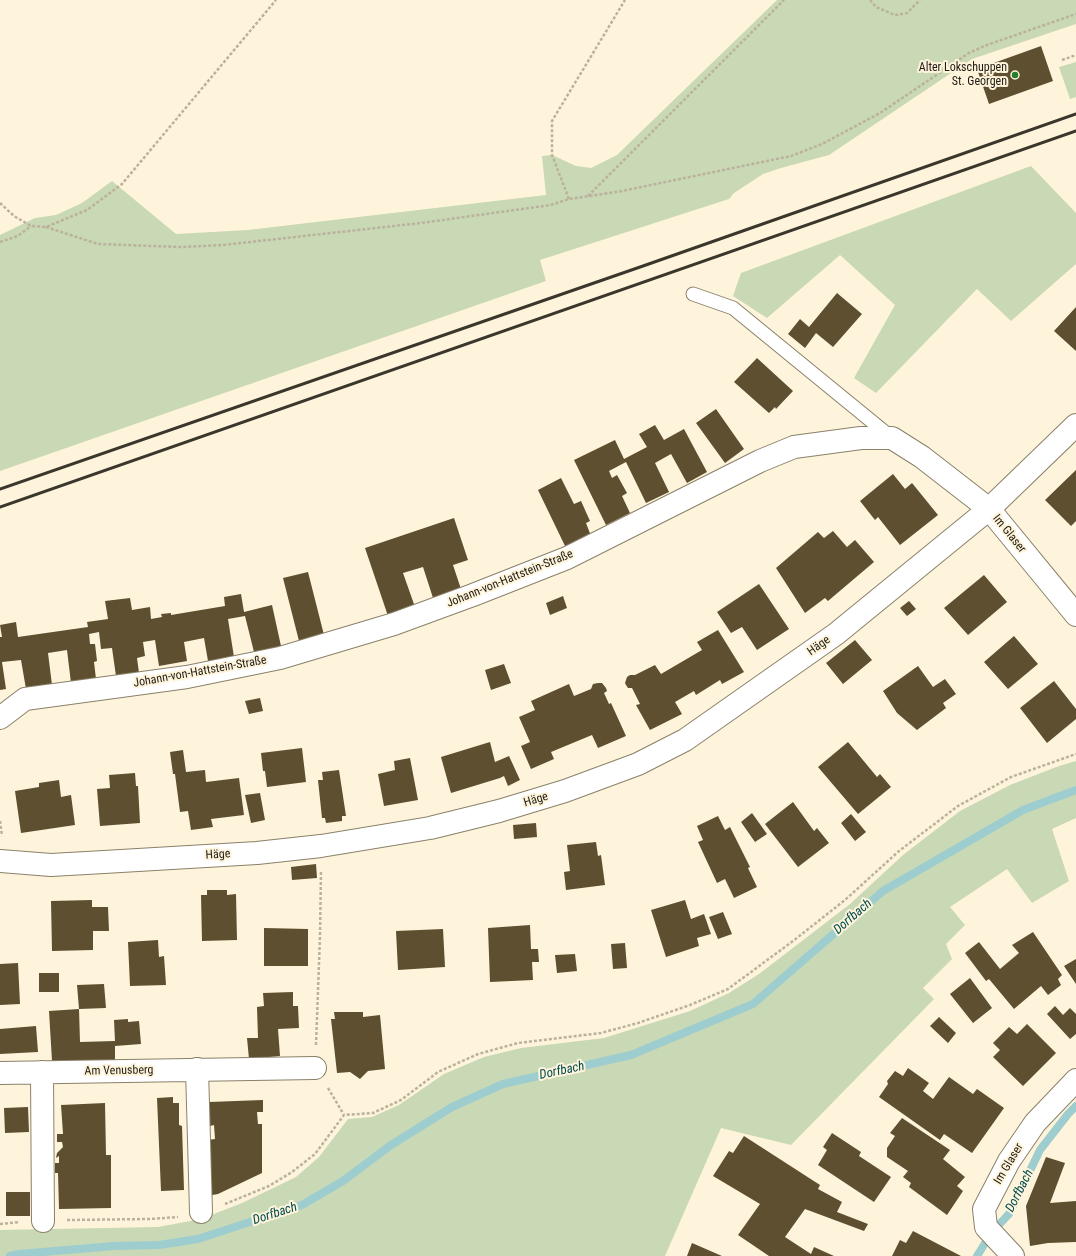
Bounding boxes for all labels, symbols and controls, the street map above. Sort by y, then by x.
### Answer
place label: Alter Lokschuppen St. Georgen [919,61,1007,89]
marker: Alter Lokschuppen St. Georgen [1010,70,1020,80]
street label: Im Glaser [989,512,1029,556]
street label: Johann-von-Hattstein-Straße [445,547,575,611]
street label: Häge [805,633,833,659]
street label: Johann-von-Hattstein-Straße [132,653,268,691]
street label: Häge [522,789,550,811]
street label: Häge [205,847,231,863]
water label: Dorfbach [831,896,875,938]
water label: Dorfbach [538,1059,586,1083]
street label: Am Venusberg [84,1063,154,1079]
street label: Im Glaser [991,1141,1027,1187]
water label: Dorfbach [1003,1167,1037,1215]
water label: Dorfbach [251,1200,299,1228]

